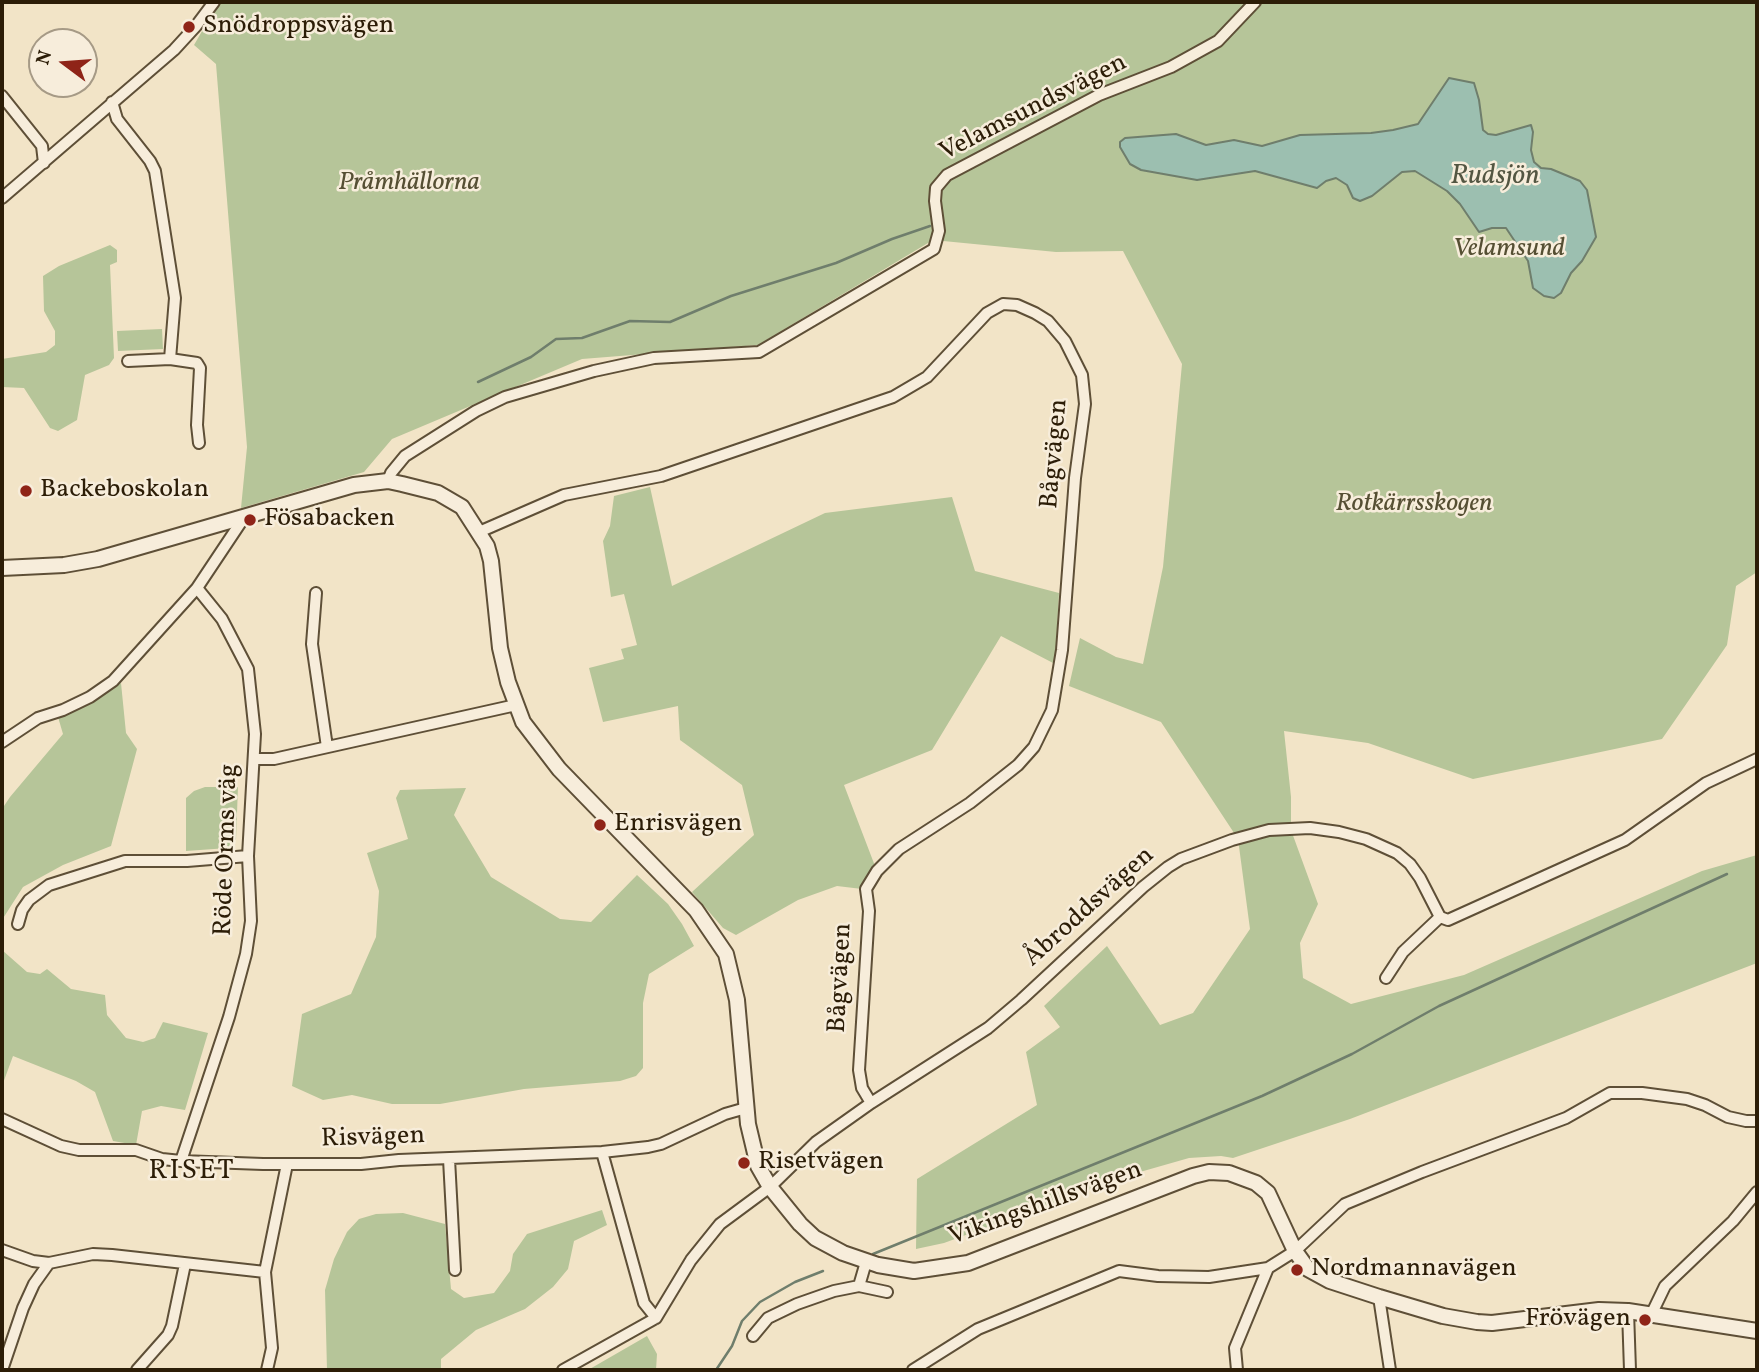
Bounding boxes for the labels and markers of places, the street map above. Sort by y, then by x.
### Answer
place label: Snödroppsvägen [203,11,394,43]
marker: Snödroppsvägen [181,19,197,35]
place label: Backeboskolan [40,475,209,507]
marker: Backeboskolan [18,483,34,499]
place label: Fösabacken [264,504,395,536]
marker: Fösabacken [242,512,258,528]
place label: Enrisvägen [614,809,742,841]
marker: Enrisvägen [592,817,608,833]
place label: Risetvägen [758,1147,884,1179]
marker: Risetvägen [736,1155,752,1171]
place label: Nordmannavägen [1311,1254,1517,1286]
marker: Nordmannavägen [1289,1262,1305,1278]
place label: Frövägen [1525,1304,1631,1336]
marker: Frövägen [1637,1312,1653,1328]

